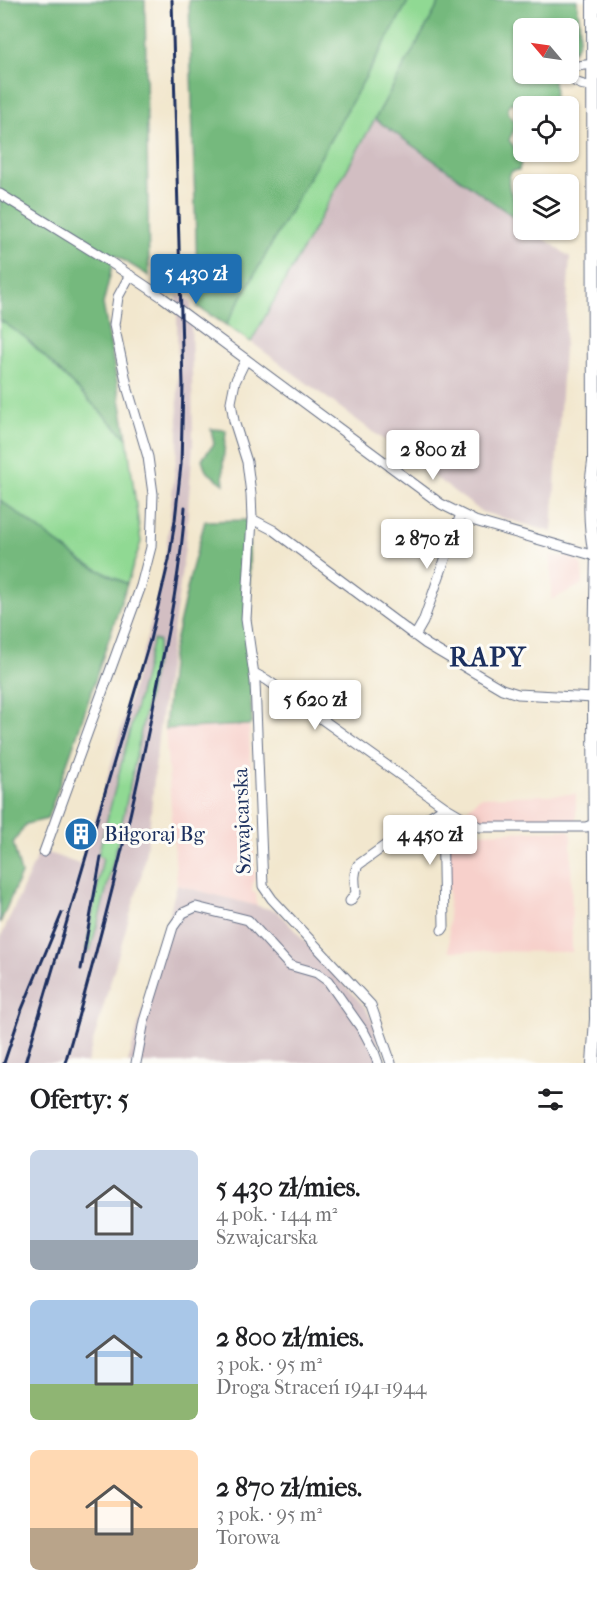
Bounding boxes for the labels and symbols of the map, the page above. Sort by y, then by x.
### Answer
north arrow [513,18,579,84]
pin: 5 430 zł [134,254,258,305]
pin: 2 800 zł [371,430,495,481]
pin: 2 870 zł [365,519,489,570]
district label: RAPY [449,641,527,673]
pin: 5 620 zł [253,680,377,731]
street label: Szwajcarska [228,767,256,875]
pin: 4 450 zł [368,815,492,866]
building icon: Biłgoraj Bg [63,816,99,852]
place label: Biłgoraj Bg [104,822,205,846]

